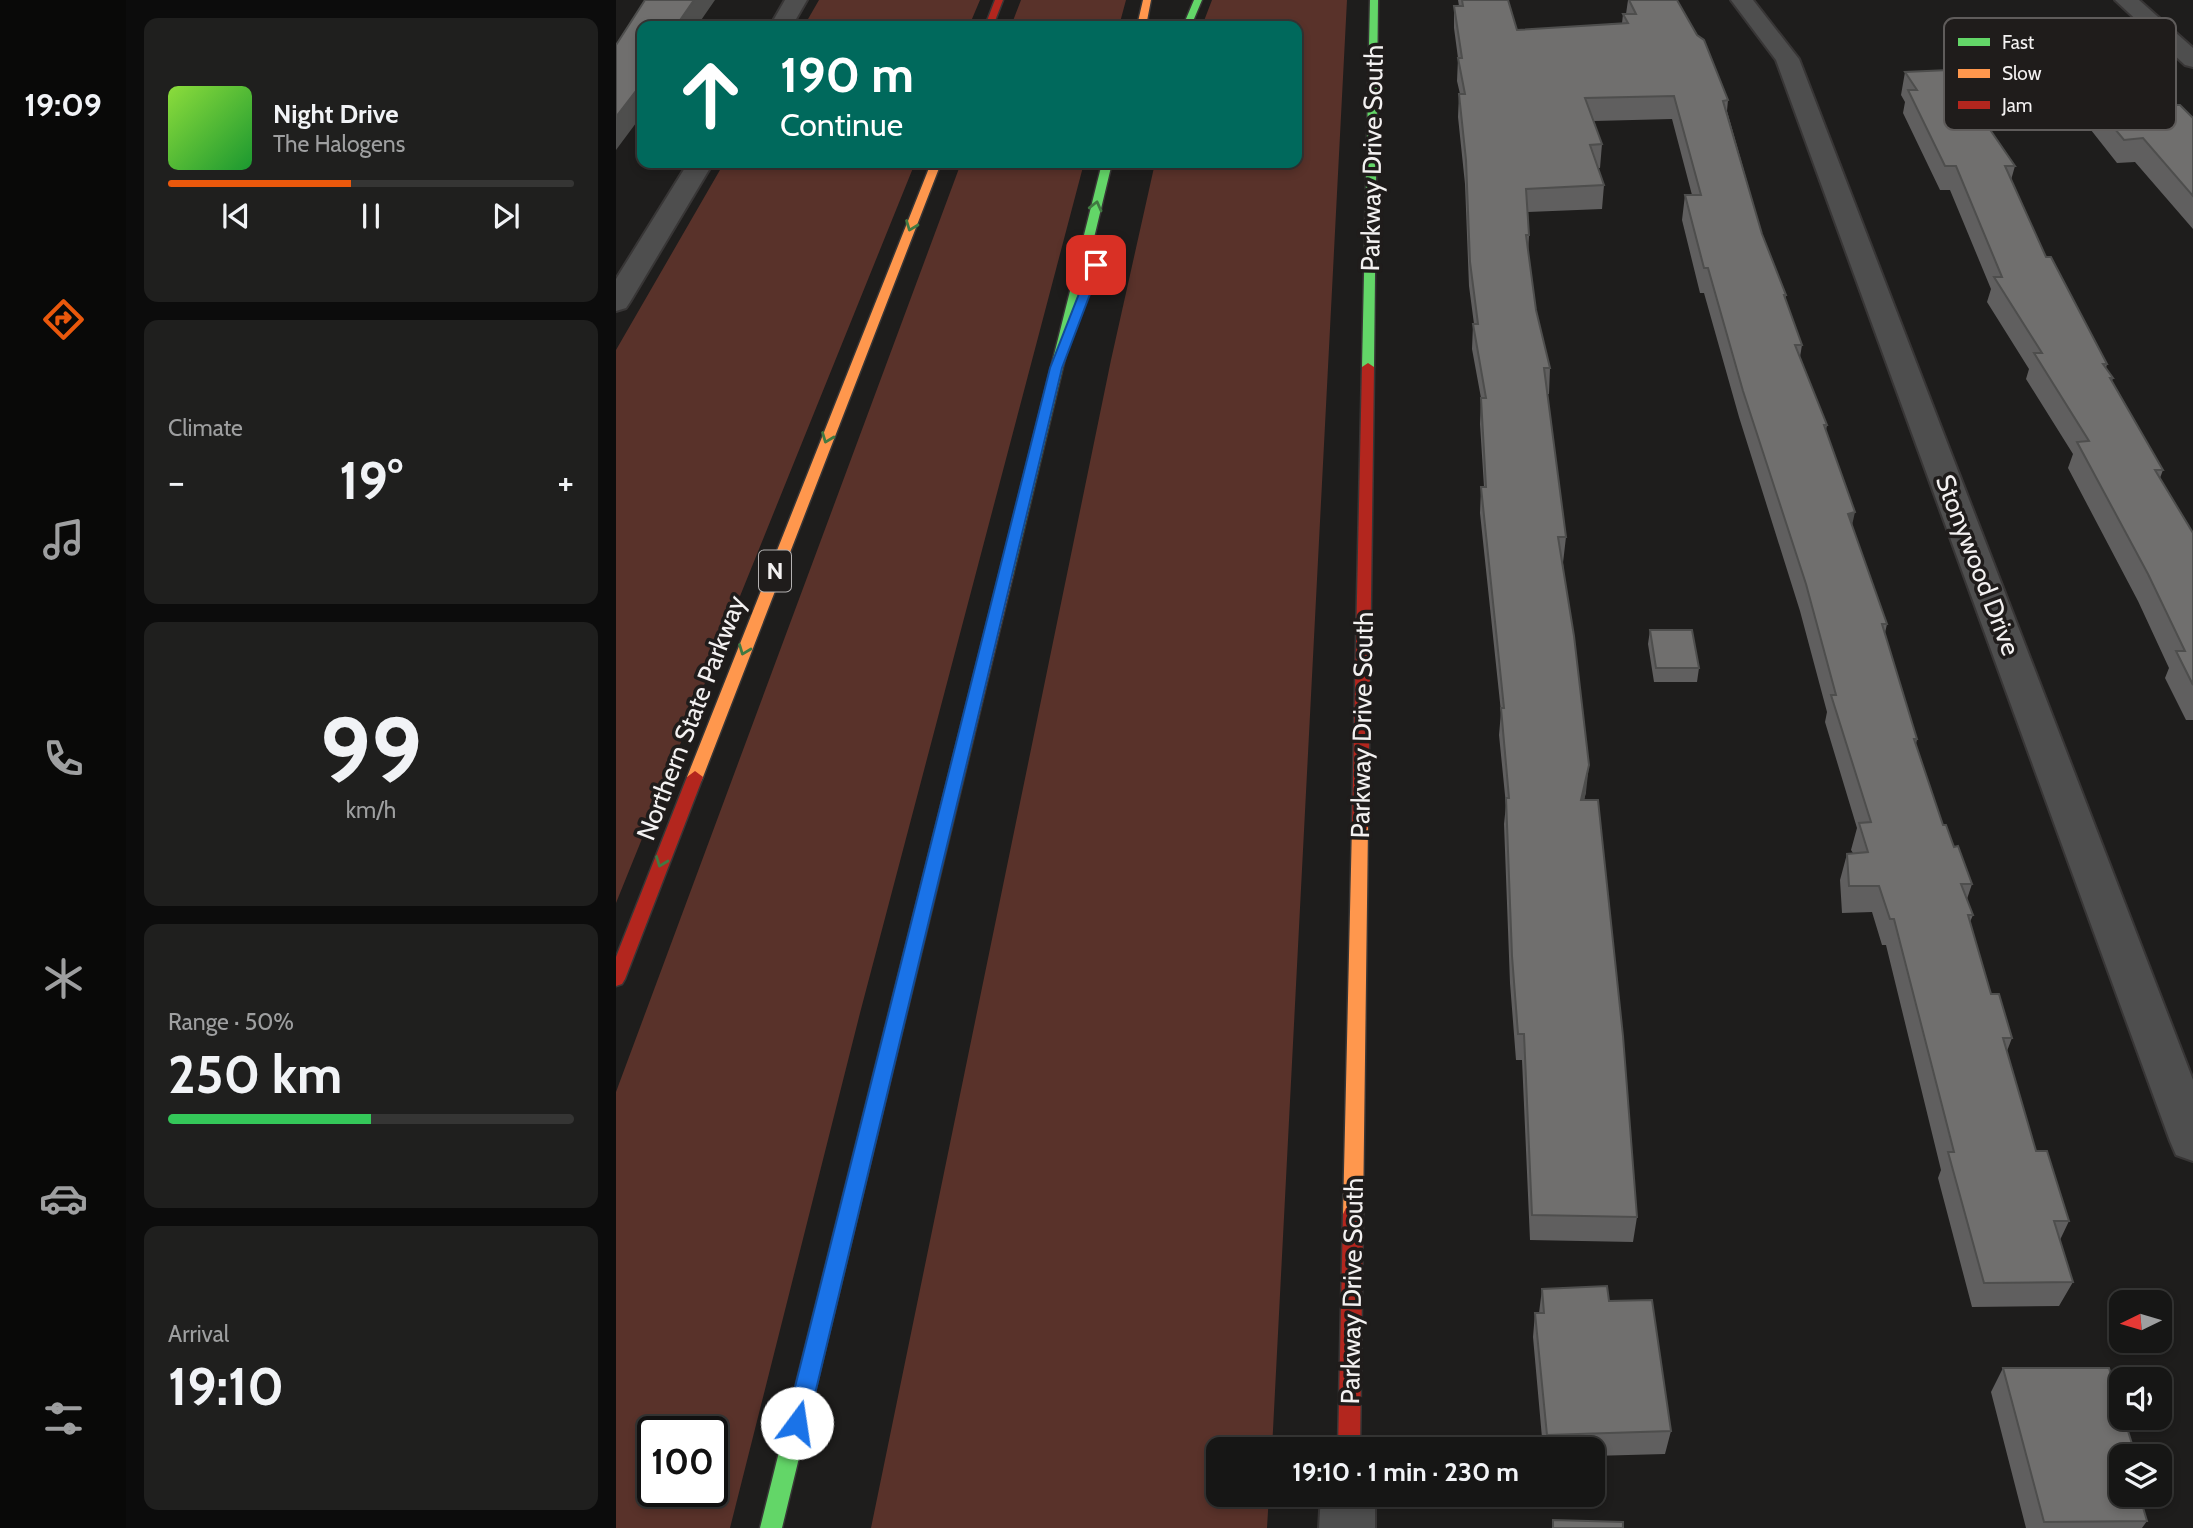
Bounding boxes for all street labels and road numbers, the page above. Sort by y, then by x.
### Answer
street label: Parkway Drive South [1354,44,1390,272]
street label: Stonywood Drive [1929,470,2027,660]
road number: N [759,550,791,592]
street label: Northern State Parkway [630,591,752,845]
street label: Parkway Drive South [1344,611,1380,839]
street label: Parkway Drive South [1334,1177,1370,1405]

